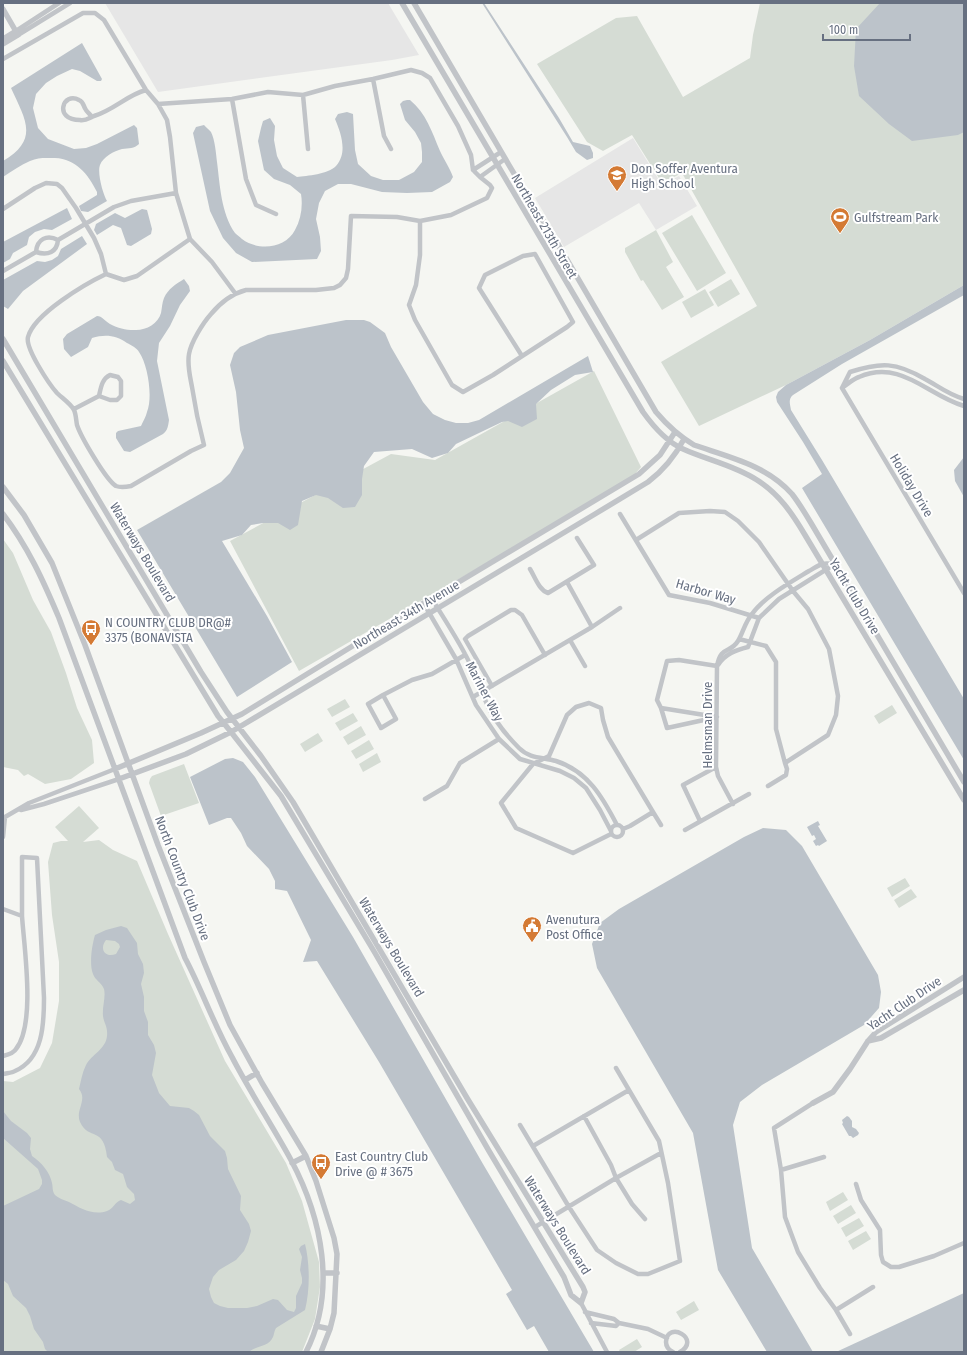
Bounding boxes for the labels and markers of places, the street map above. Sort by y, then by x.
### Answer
place label: Don Soffer Aventura High School [631,161,738,191]
school or university icon: Don Soffer Aventura High School [606,164,628,192]
sports icon: Gulfstream Park [829,206,851,234]
place label: Gulfstream Park [854,210,939,225]
place label: N COUNTRY CLUB DR@# 3375 (BONAVISTA [105,615,231,645]
bus stop icon: N COUNTRY CLUB DR@# 3375 (BONAVISTA [80,618,102,646]
place label: Avenutura Post Office [546,912,603,942]
public building icon: Avenutura Post Office [521,915,543,943]
place label: East Country Club Drive @ # 3675 [335,1149,428,1179]
bus stop icon: East Country Club Drive @ # 3675 [310,1152,332,1180]

